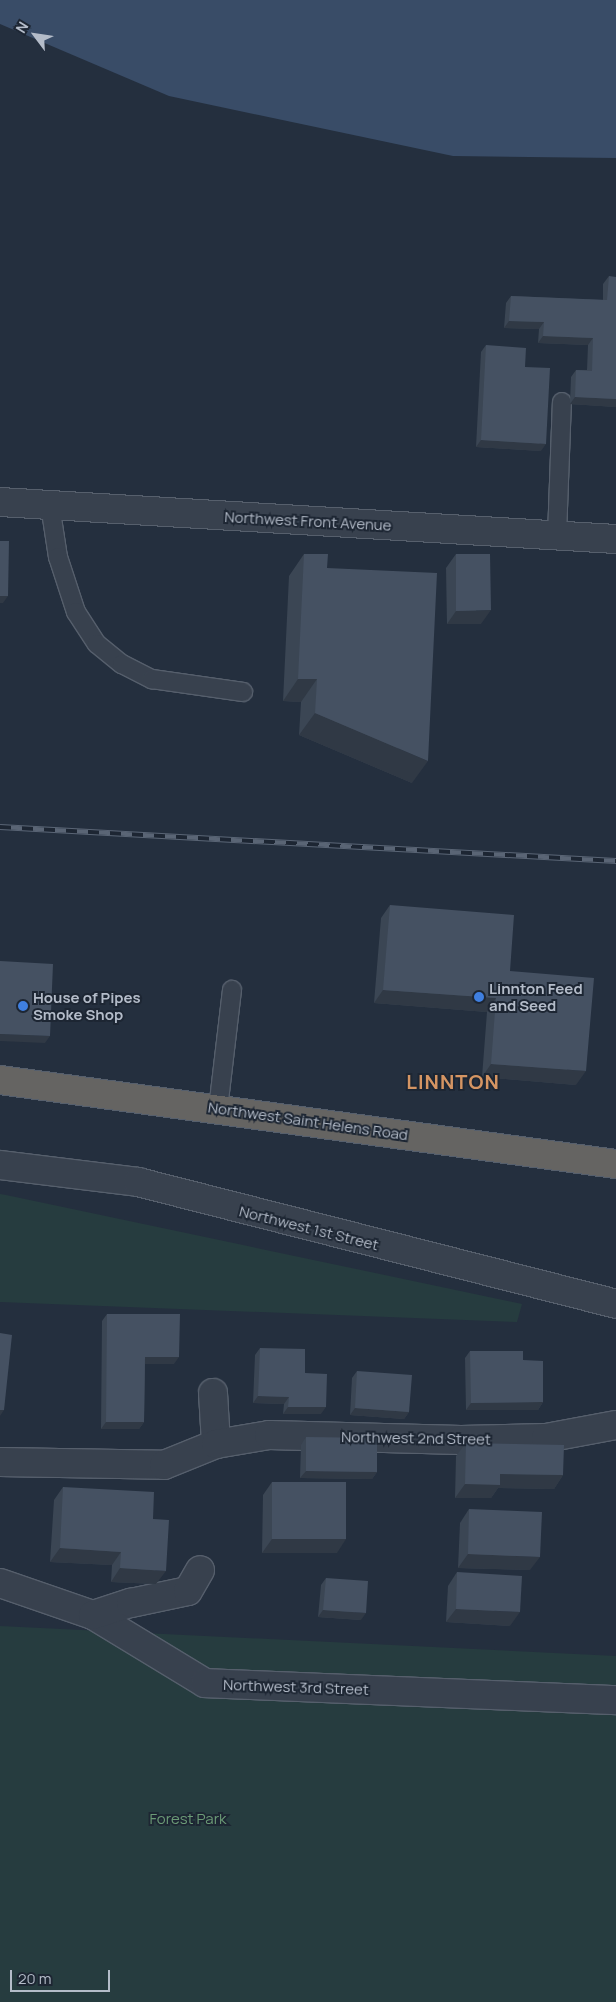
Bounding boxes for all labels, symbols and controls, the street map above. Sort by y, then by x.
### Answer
north arrow [10,10,60,60]
text: N [11,18,32,36]
street label: Northwest Front Avenue [224,508,392,534]
place label: Linnton Feed and Seed [489,979,583,1014]
place label: House of Pipes Smoke Shop [33,988,141,1023]
marker: Linnton Feed and Seed [473,991,485,1003]
marker: House of Pipes Smoke Shop [17,1000,29,1012]
district label: LINNTON [405,1069,501,1093]
street label: Northwest Saint Helens Road [207,1098,409,1144]
street label: Northwest 1st Street [237,1202,381,1254]
street label: Northwest 2nd Street [341,1428,491,1448]
street label: Northwest 3rd Street [223,1675,369,1699]
park label: Forest Park [150,1810,226,1828]
scale bar [12,1960,112,1992]
text: 20 m [18,1968,51,1989]

